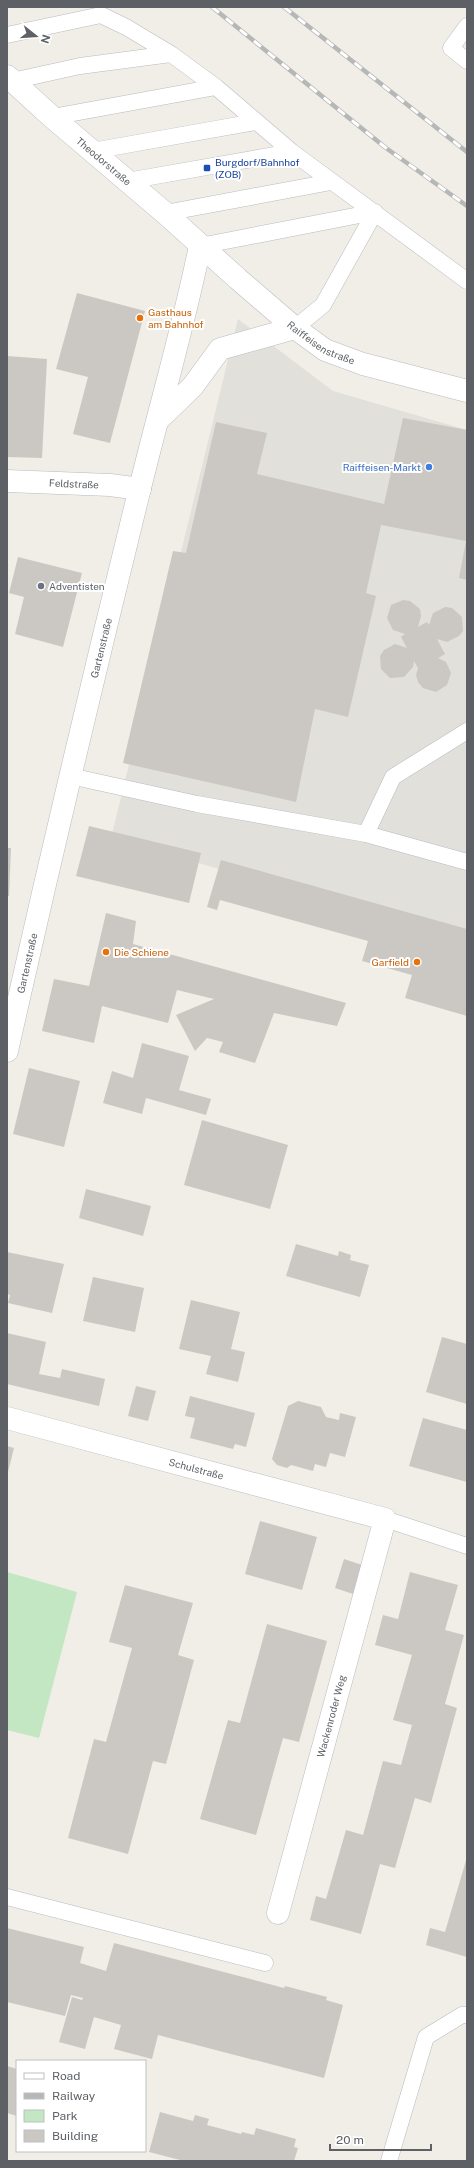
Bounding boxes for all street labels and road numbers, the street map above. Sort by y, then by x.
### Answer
street label: Theodorstraße [74,134,134,188]
street label: Raiffeisenstraße [285,318,357,367]
street label: Feldstraße [49,477,99,491]
street label: Gartenstraße [88,616,114,679]
street label: Gartenstraße [14,932,40,994]
street label: Schulstraße [168,1456,225,1482]
street label: Wackenroder Weg [314,1673,348,1759]

